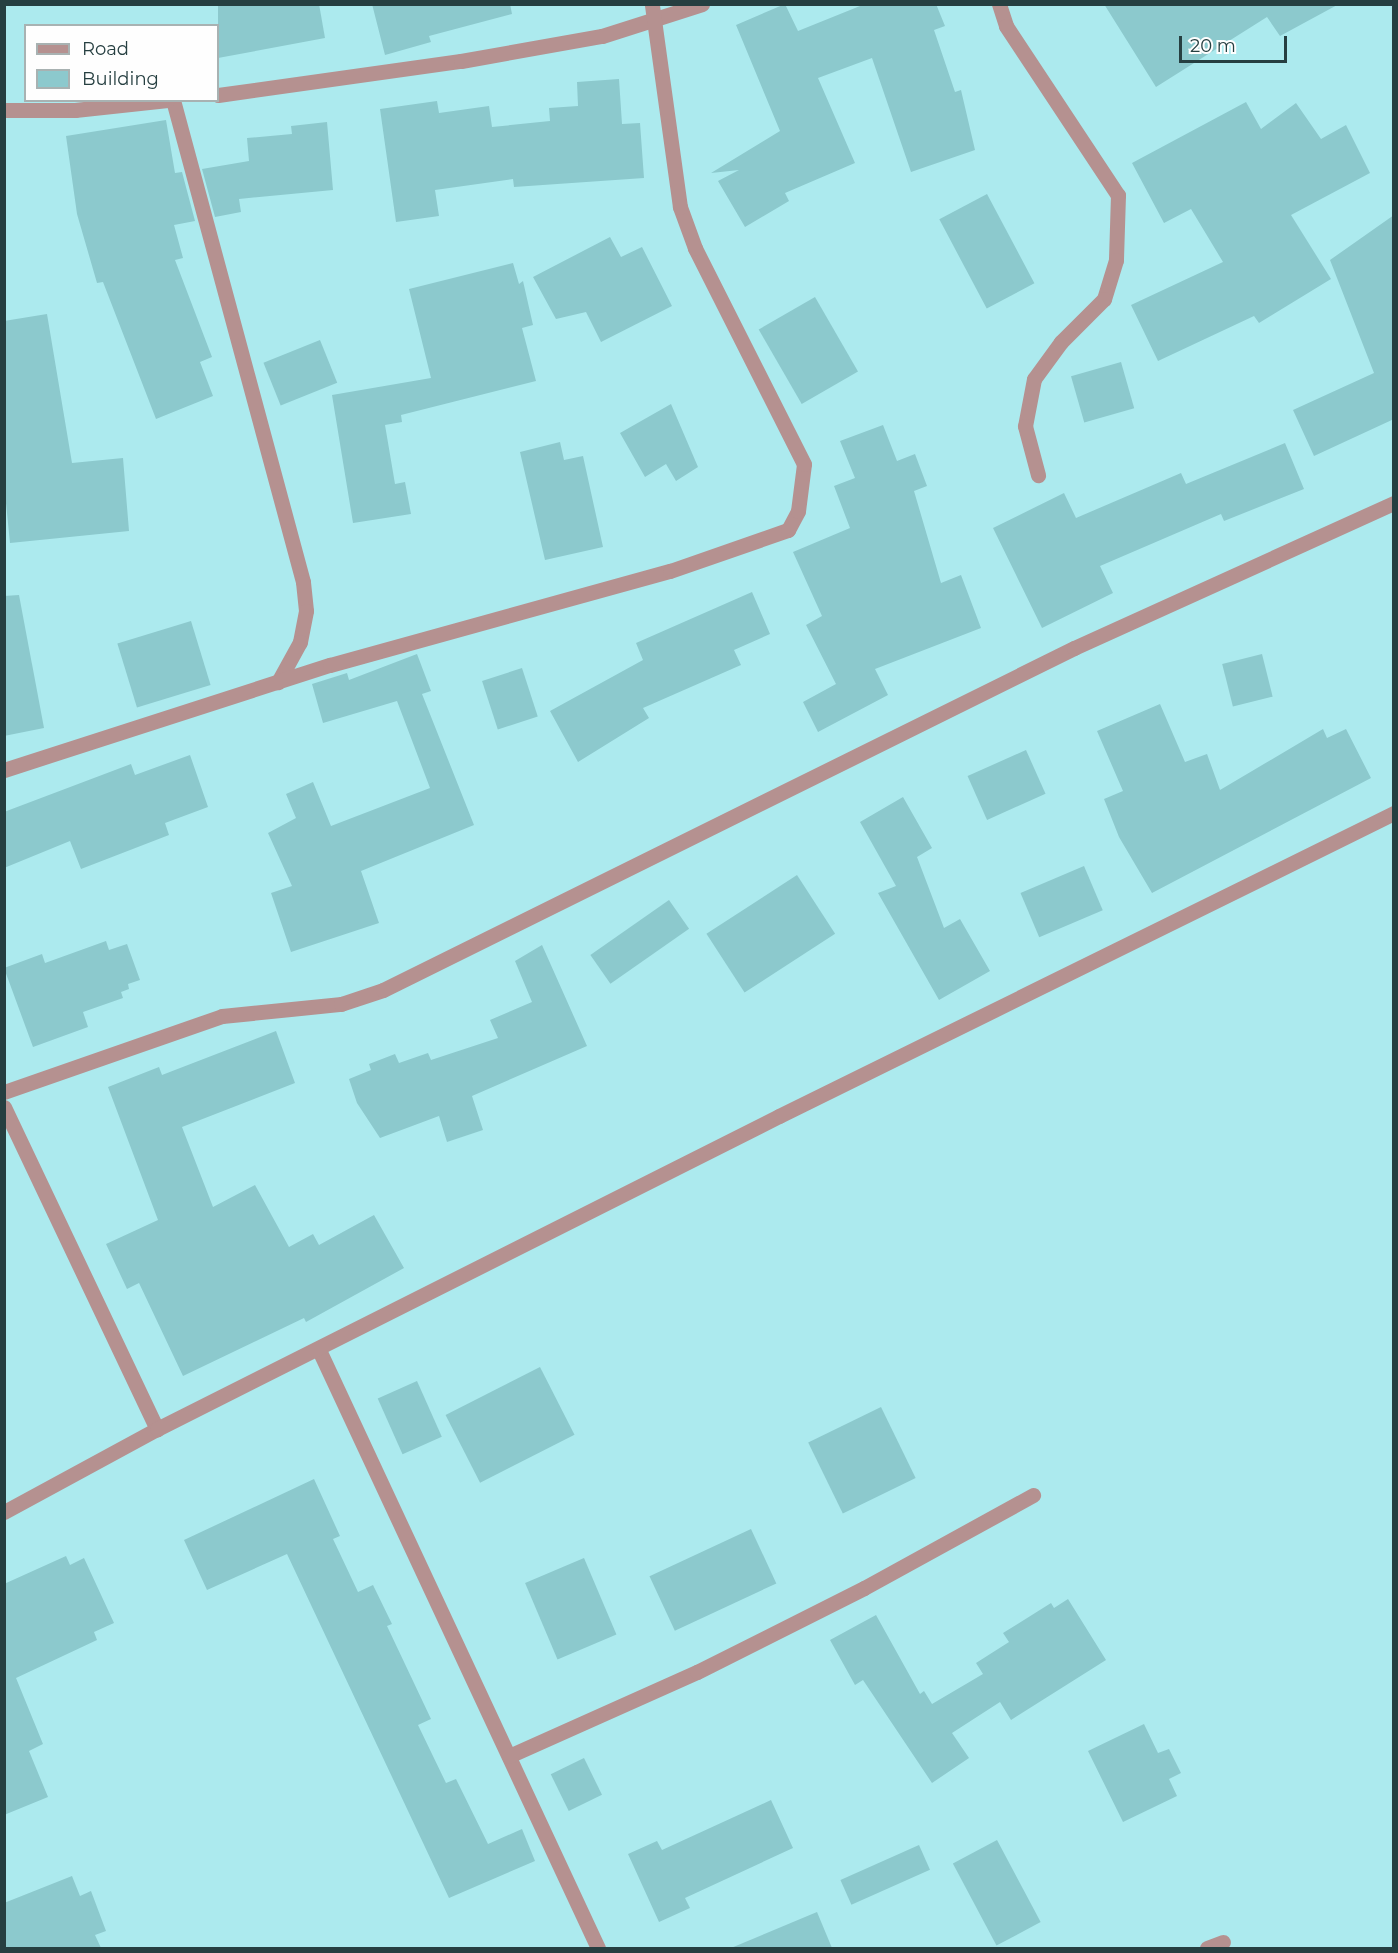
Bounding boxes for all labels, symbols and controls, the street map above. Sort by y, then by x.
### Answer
legend [24,24,219,102]
scale bar [1182,24,1290,62]
text: 20 m [1190,35,1236,57]
text: Road [82,38,129,60]
text: Building [82,68,159,90]

